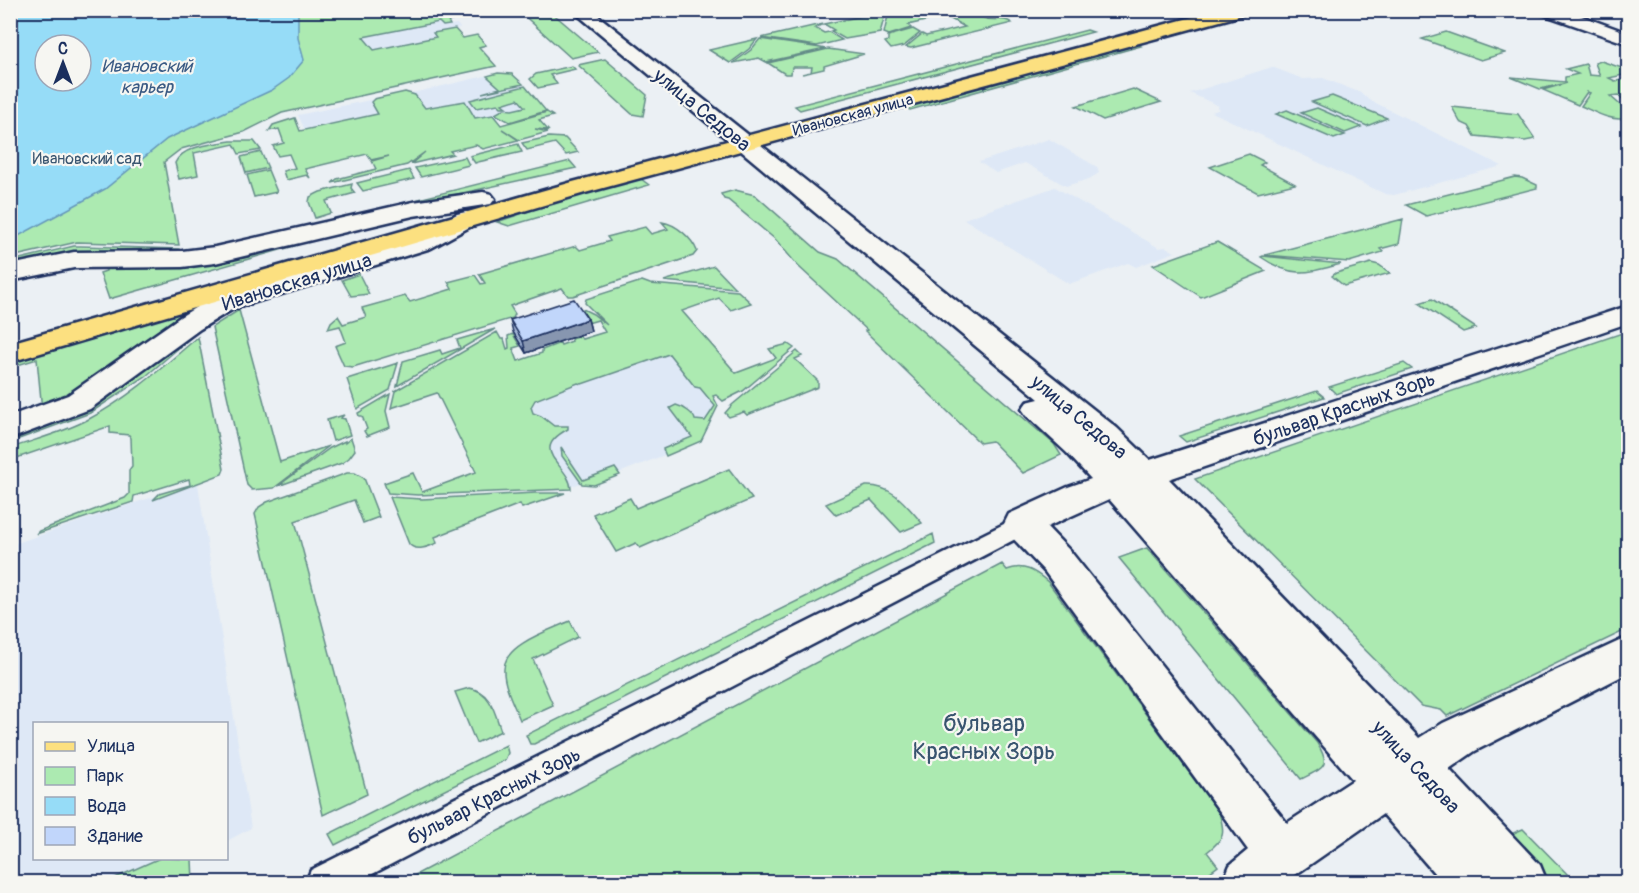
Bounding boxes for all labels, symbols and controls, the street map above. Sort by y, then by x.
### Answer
north arrow [33,33,93,93]
text: С [58,39,68,59]
water label: Ивановский карьер [102,55,194,99]
street label: улица Седова [647,62,756,157]
street label: Ивановская улица [791,89,915,141]
park label: Ивановский сад [32,149,142,169]
street label: Ивановская улица [219,247,375,317]
street label: бульвар Красных Зорь [1249,366,1439,452]
street label: улица Седова [1025,369,1132,465]
park label: бульвар Красных Зорь [913,709,1055,766]
street label: улица Седова [1366,715,1465,819]
legend [33,722,228,860]
text: Улица [87,735,135,758]
street label: бульвар Красных Зорь [403,741,585,851]
text: Парк [87,765,124,788]
text: Вода [87,795,126,818]
text: Здание [87,825,143,848]

